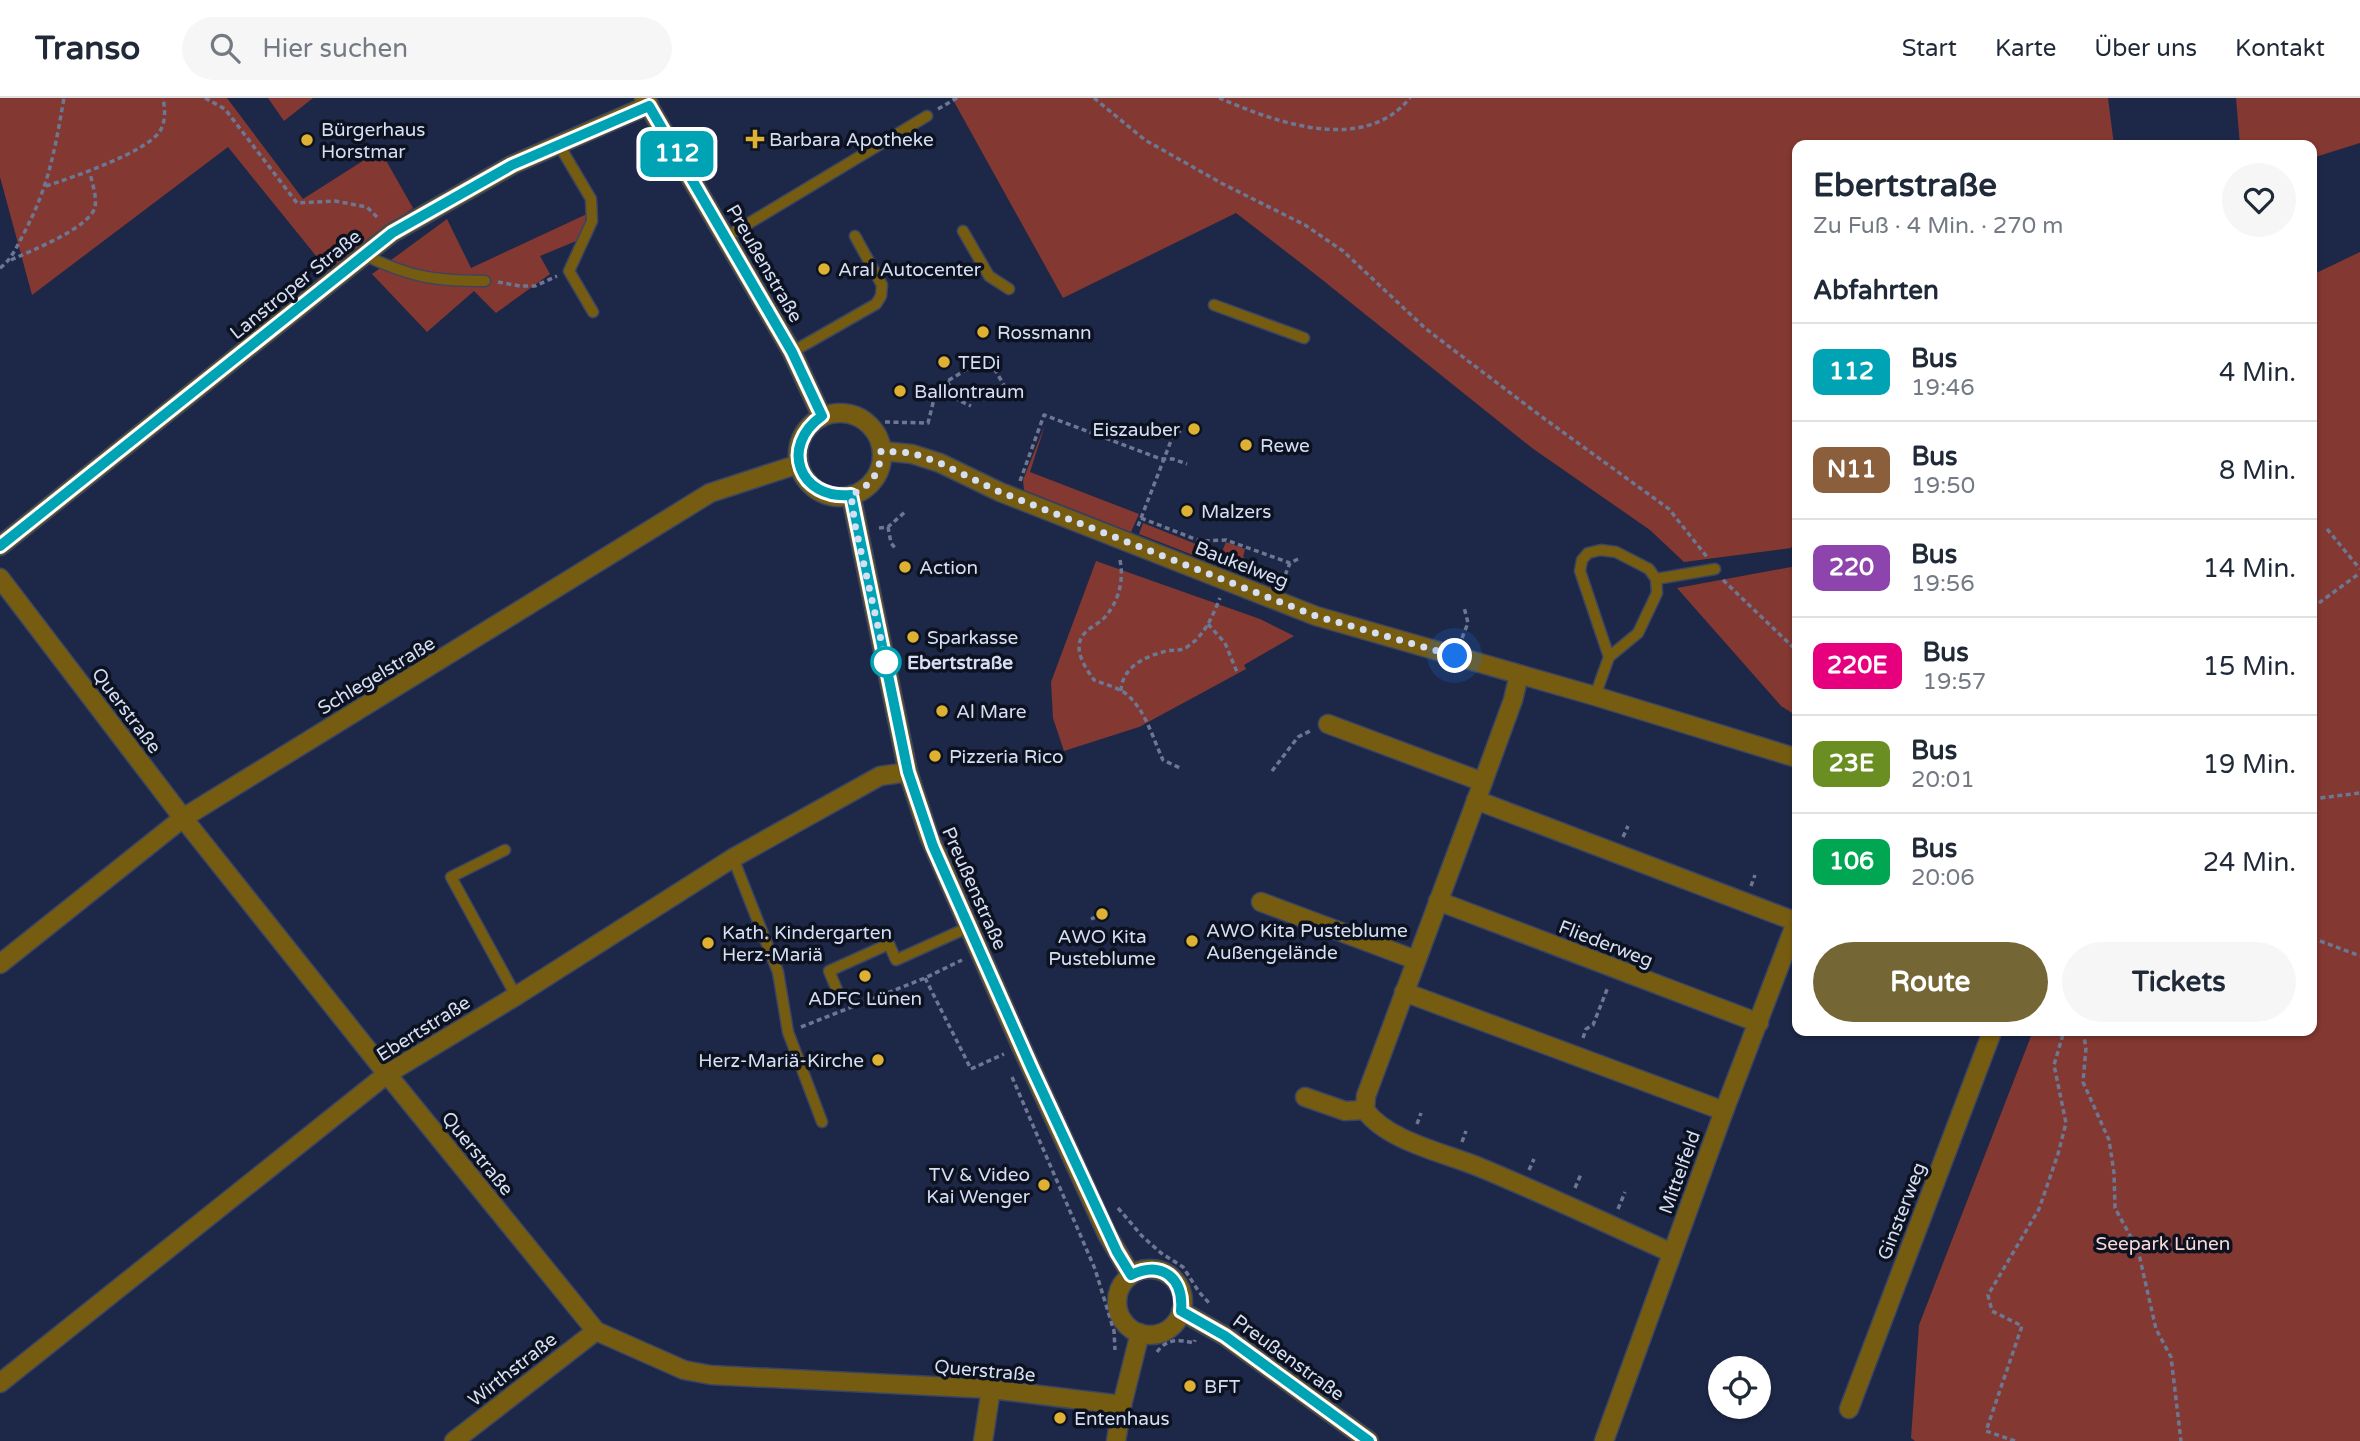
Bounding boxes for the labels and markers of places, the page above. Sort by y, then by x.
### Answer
place label: Bürgerhaus Horstmar [321,119,425,163]
place label: Barbara Apotheke [769,129,934,151]
marker: Barbara Apotheke [747,131,763,147]
marker: Bürgerhaus Horstmar [299,132,315,148]
place label: Aral Autocenter [838,259,982,281]
marker: Aral Autocenter [816,261,832,277]
place label: Rossmann [997,322,1092,344]
marker: Rossmann [975,324,991,340]
place label: TEDi [958,352,1001,374]
marker: TEDi [936,354,952,370]
place label: Ballontraum [914,381,1024,403]
marker: Ballontraum [892,383,908,399]
place label: Eiszauber [1092,419,1181,441]
marker: Eiszauber [1186,421,1202,437]
place label: Rewe [1260,435,1310,457]
marker: Rewe [1238,437,1254,453]
place label: Malzers [1201,501,1271,523]
marker: Malzers [1179,503,1195,519]
place label: Action [919,557,978,579]
marker: Action [897,559,913,575]
place label: Sparkasse [927,627,1018,649]
marker: Sparkasse [905,629,921,645]
marker: Ebertstraße [871,647,901,677]
place label: Ebertstraße [907,652,1013,674]
place label: Al Mare [956,701,1027,723]
marker: Al Mare [934,703,950,719]
place label: Pizzeria Rico [949,746,1064,768]
marker: Pizzeria Rico [927,748,943,764]
marker: AWO Kita Pusteblume [1094,906,1110,922]
place label: AWO Kita Pusteblume Außengelände [1206,920,1408,964]
place label: Kath. Kindergarten Herz-Mariä [722,922,892,966]
place label: AWO Kita Pusteblume [1048,926,1156,970]
marker: AWO Kita Pusteblume Außengelände [1184,933,1200,949]
marker: Kath. Kindergarten Herz-Mariä [700,935,716,951]
marker: ADFC Lünen [857,968,873,984]
place label: ADFC Lünen [808,988,922,1010]
place label: Herz-Mariä-Kirche [698,1050,864,1072]
marker: Herz-Mariä-Kirche [870,1052,886,1068]
place label: TV & Video Kai Wenger [926,1164,1031,1208]
marker: TV & Video Kai Wenger [1036,1177,1052,1193]
place label: BFT [1204,1376,1241,1398]
marker: BFT [1182,1378,1198,1394]
place label: Entenhaus [1074,1408,1170,1430]
marker: Entenhaus [1052,1410,1068,1426]

